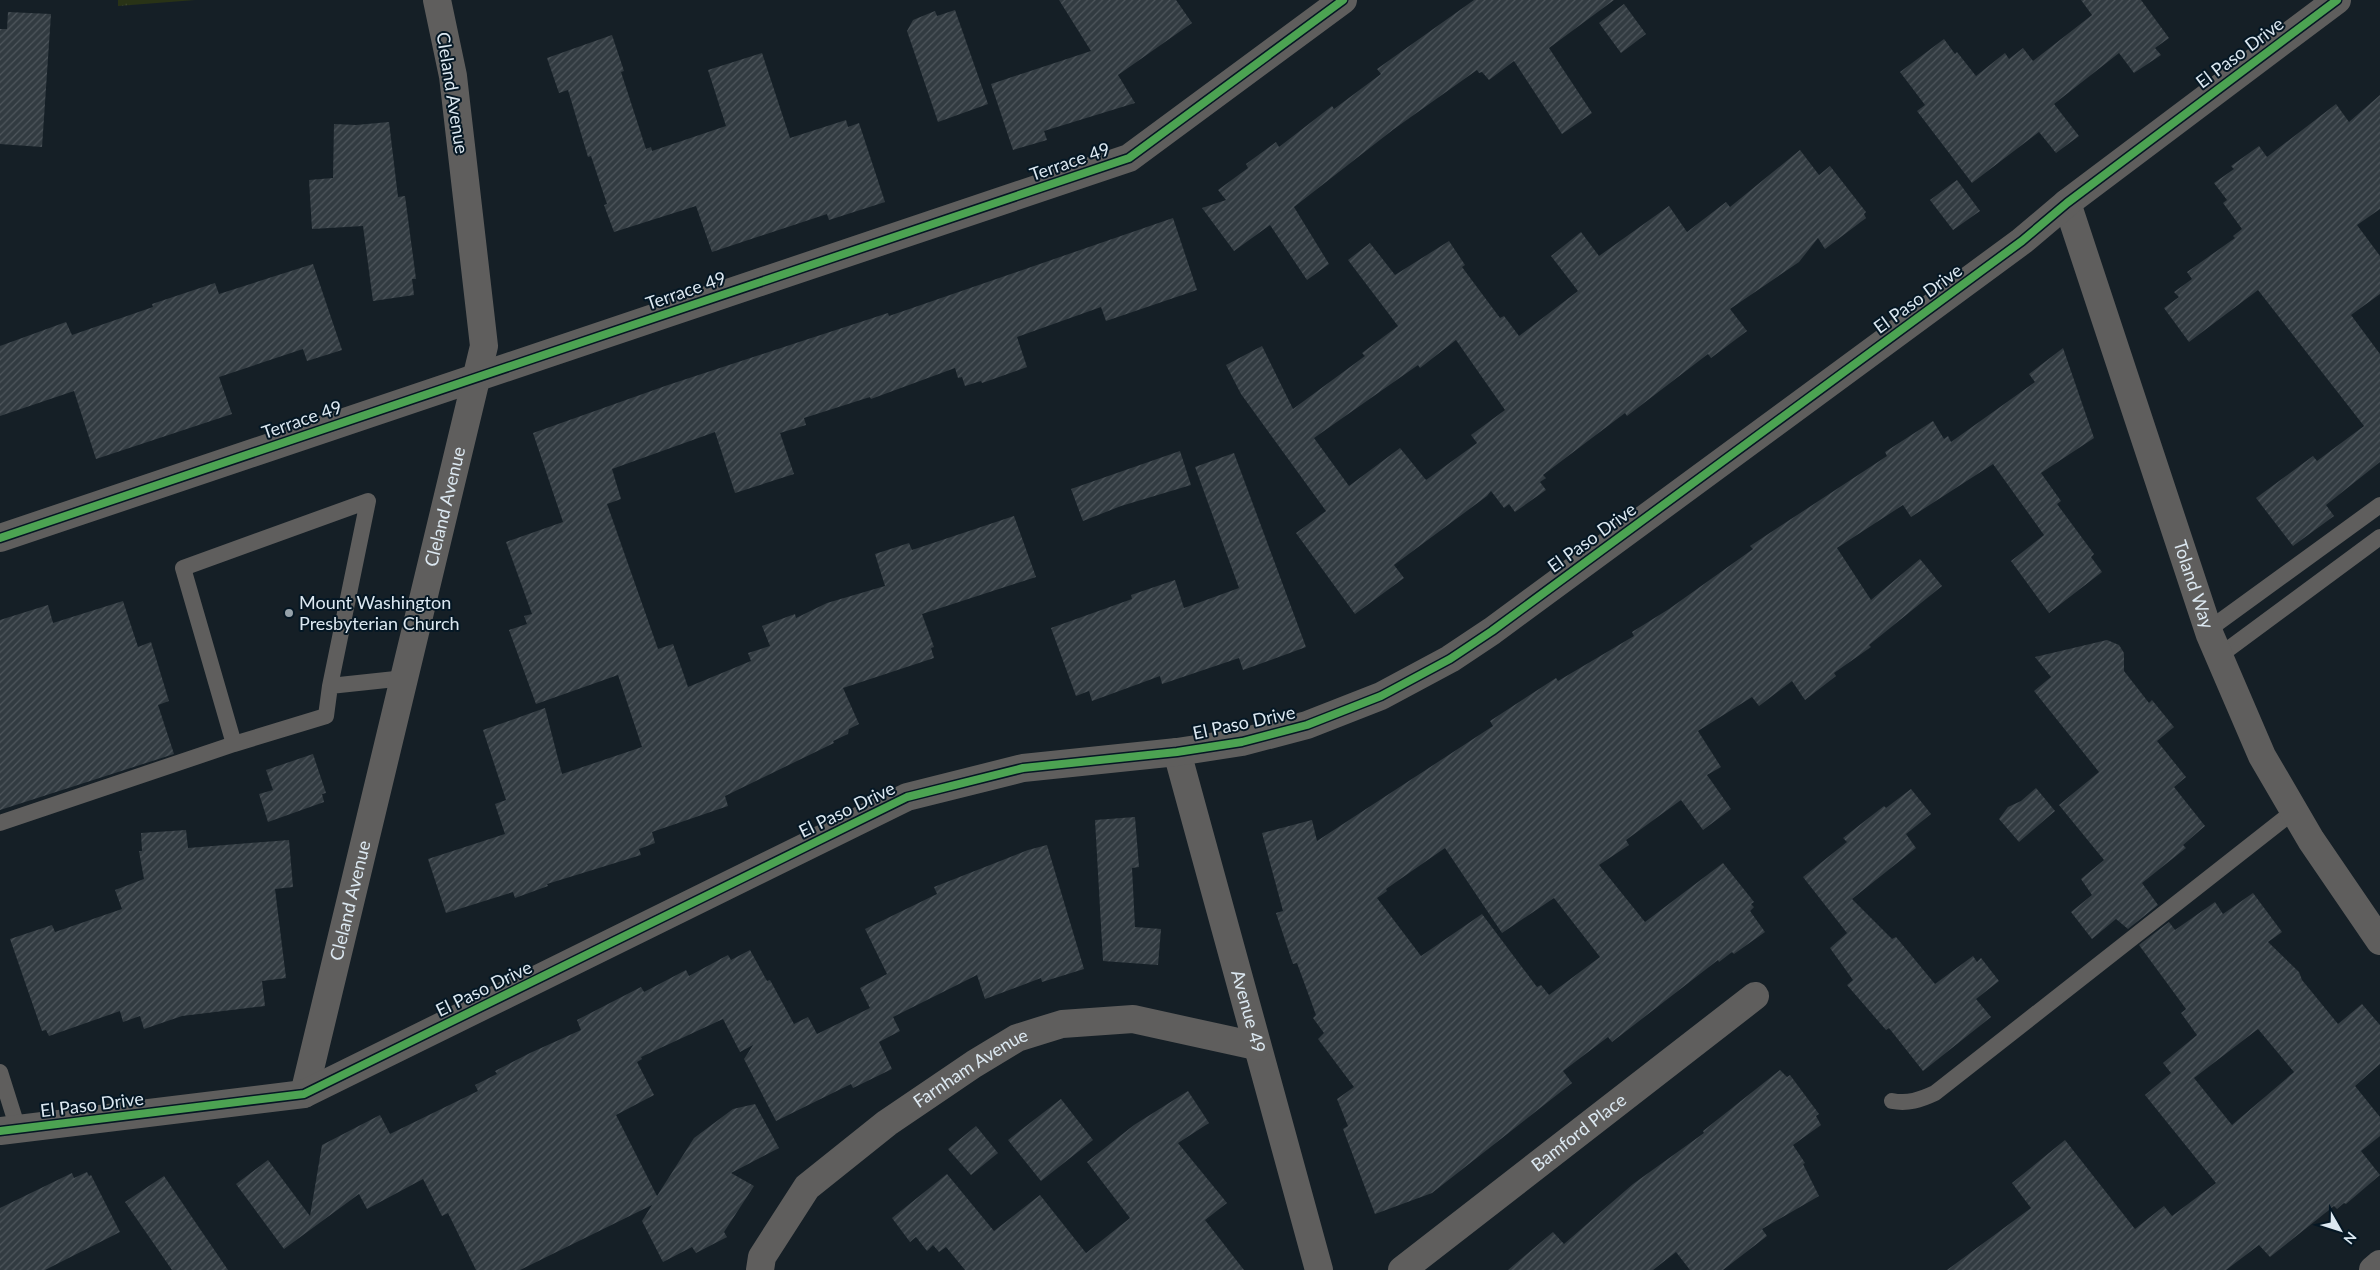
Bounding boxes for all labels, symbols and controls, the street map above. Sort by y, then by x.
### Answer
street label: El Paso Drive [2191,12,2288,92]
street label: Cleland Avenue [433,31,473,155]
street label: Terrace 49 [1027,137,1113,185]
street label: El Paso Drive [1869,259,1966,338]
street label: Terrace 49 [643,266,729,314]
street label: Terrace 49 [259,395,345,443]
street label: Cleland Avenue [419,444,469,569]
street label: El Paso Drive [1543,498,1640,577]
street label: Toland Way [2169,537,2219,632]
place label: Mount Washington Presbyterian Church [299,591,460,634]
marker: Mount Washington Presbyterian Church [283,607,295,619]
street label: El Paso Drive [1191,700,1297,744]
street label: El Paso Drive [795,776,898,842]
street label: Cleland Avenue [325,838,375,963]
street label: El Paso Drive [432,955,535,1021]
street label: Avenue 49 [1227,967,1271,1055]
street label: Farnham Avenue [909,1023,1030,1112]
street label: El Paso Drive [39,1087,145,1121]
street label: Bamford Place [1526,1088,1630,1176]
north arrow [2315,1205,2365,1255]
text: N [2340,1229,2360,1248]

